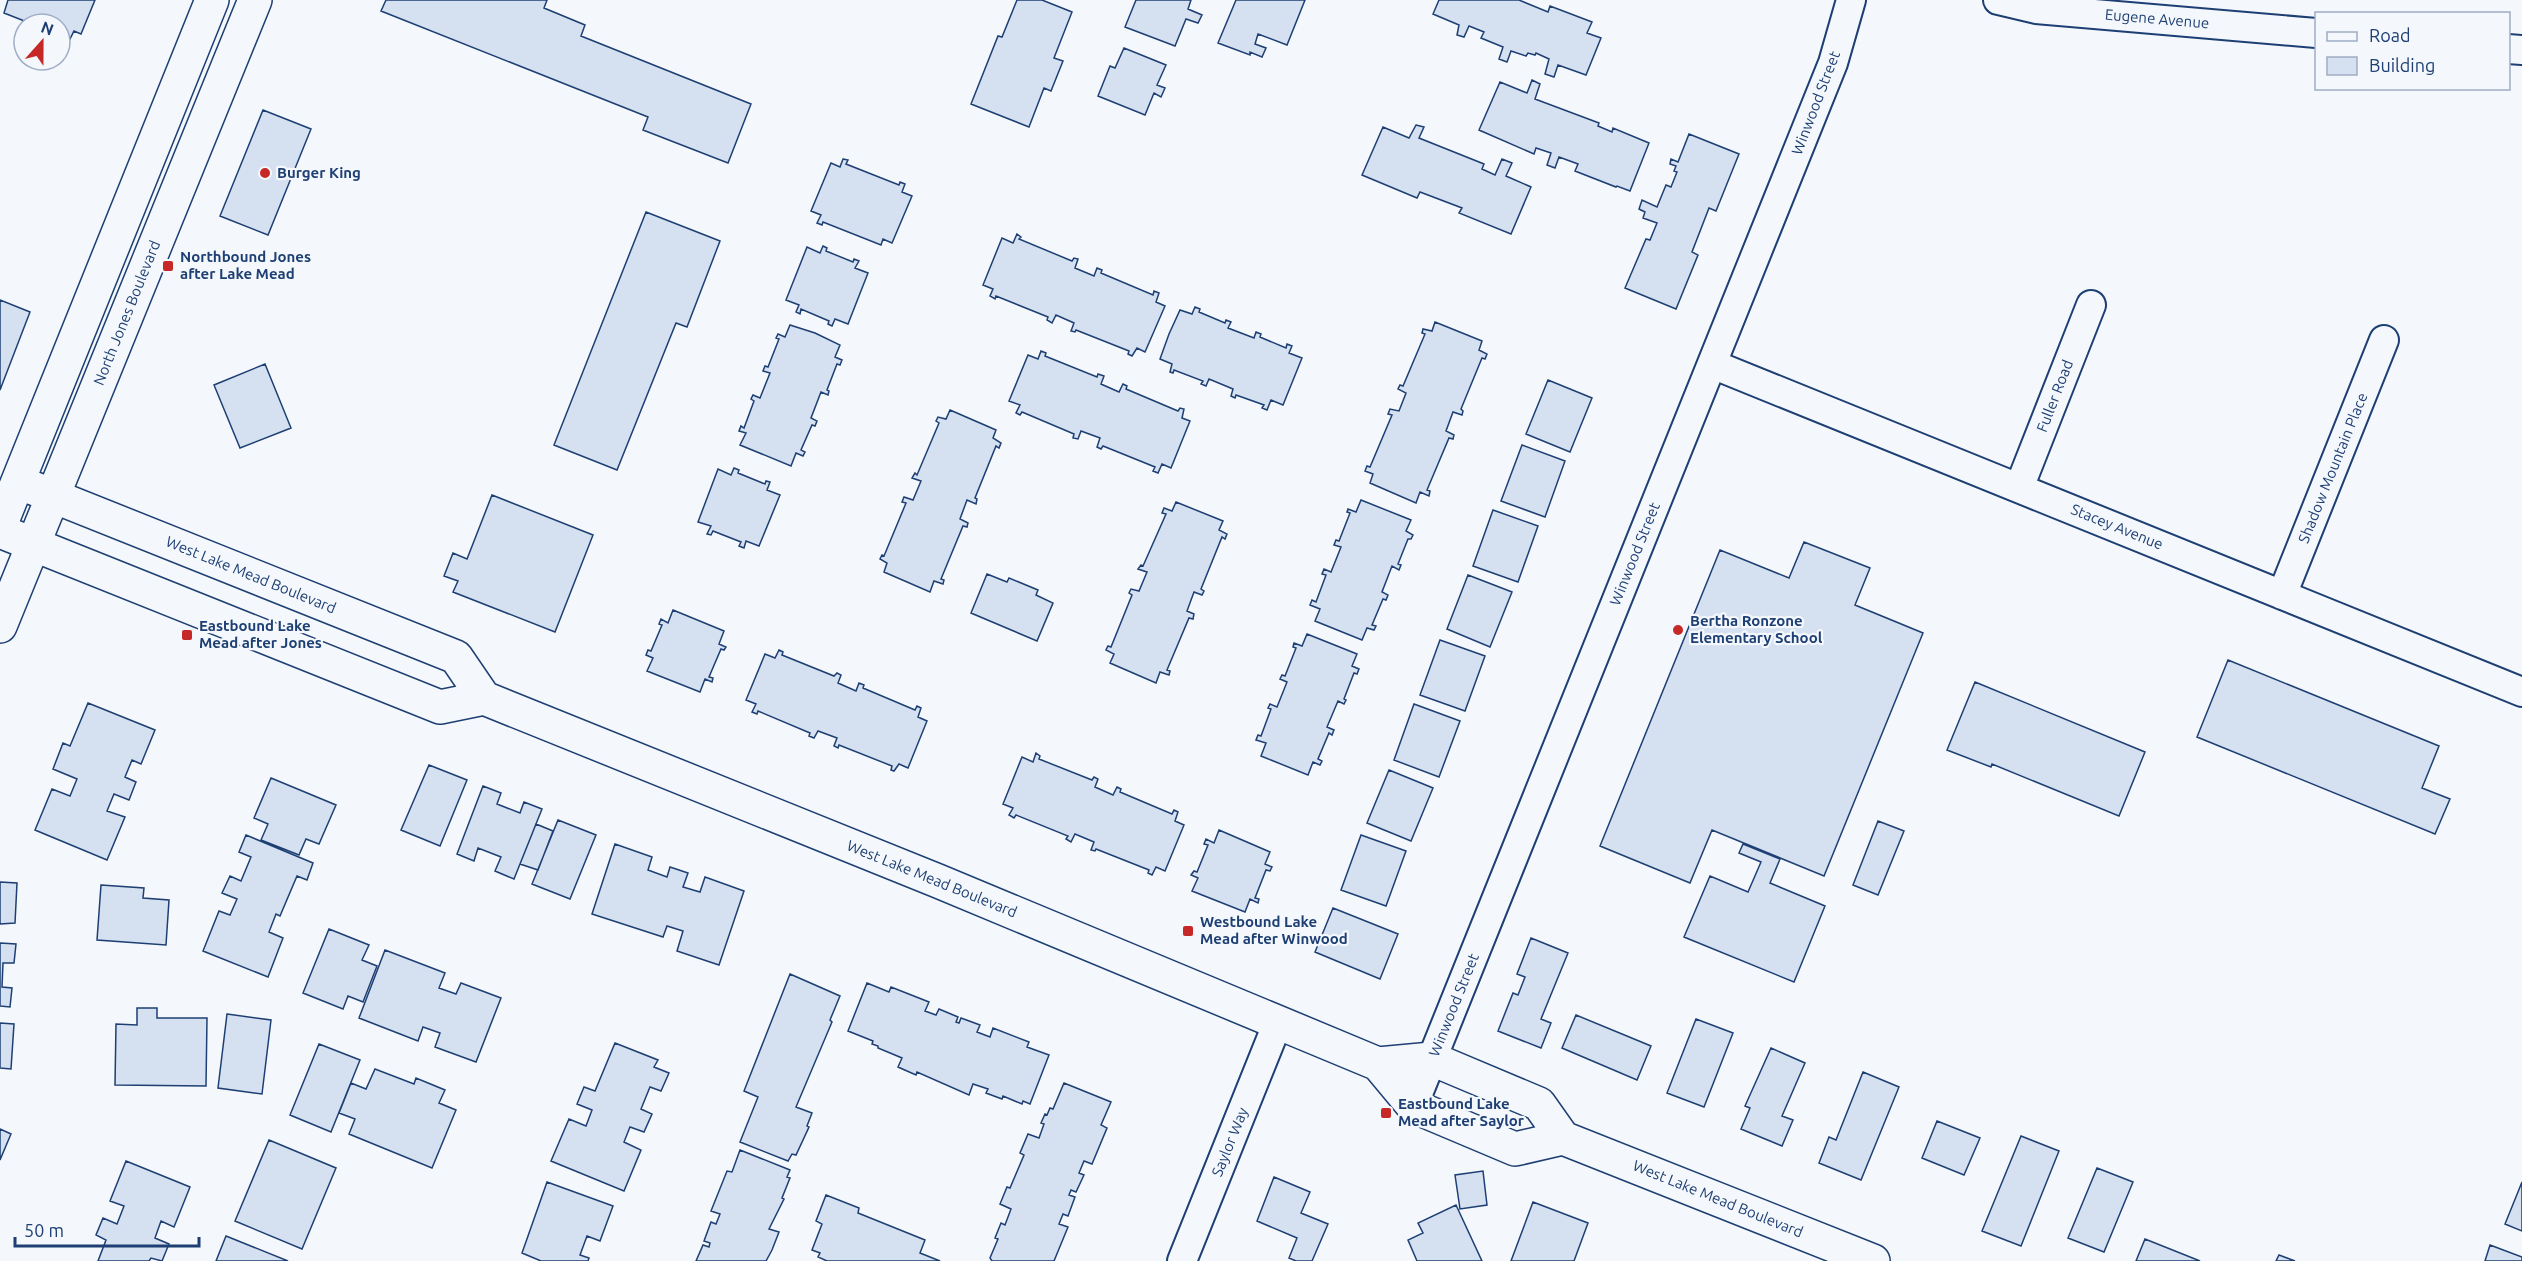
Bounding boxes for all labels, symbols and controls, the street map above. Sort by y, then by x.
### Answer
street label: Eugene Avenue [2104,5,2210,32]
north arrow [12,12,72,72]
legend [2315,12,2510,90]
text: N [39,17,56,39]
text: Road [2369,25,2411,45]
street label: Winwood Street [1788,49,1843,157]
text: Building [2369,55,2435,75]
place label: Burger King [277,164,361,181]
marker: Burger King [258,166,272,180]
street label: North Jones Boulevard [90,238,163,388]
place label: Northbound Jones after Lake Mead [180,248,311,282]
marker: Northbound Jones after Lake Mead [161,259,175,273]
street label: Fuller Road [2033,357,2076,434]
street label: Shadow Mountain Place [2295,390,2371,546]
street label: Winwood Street [1606,500,1663,608]
street label: Stacey Avenue [2069,500,2166,553]
street label: West Lake Mead Boulevard [164,533,339,616]
place label: Bertha Ronzone Elementary School [1690,612,1823,646]
place label: Eastbound Lake Mead after Jones [199,617,322,651]
marker: Bertha Ronzone Elementary School [1671,623,1685,637]
marker: Eastbound Lake Mead after Jones [180,628,194,642]
street label: West Lake Mead Boulevard [845,837,1020,920]
place label: Westbound Lake Mead after Winwood [1200,913,1348,947]
marker: Westbound Lake Mead after Winwood [1181,924,1195,938]
street label: Winwood Street [1425,951,1482,1059]
place label: Eastbound Lake Mead after Saylor [1398,1095,1525,1129]
street label: Saylor Way [1208,1105,1251,1179]
marker: Eastbound Lake Mead after Saylor [1379,1106,1393,1120]
street label: West Lake Mead Boulevard [1631,1157,1806,1240]
scale bar [15,1210,200,1248]
text: 50 m [24,1220,64,1240]

